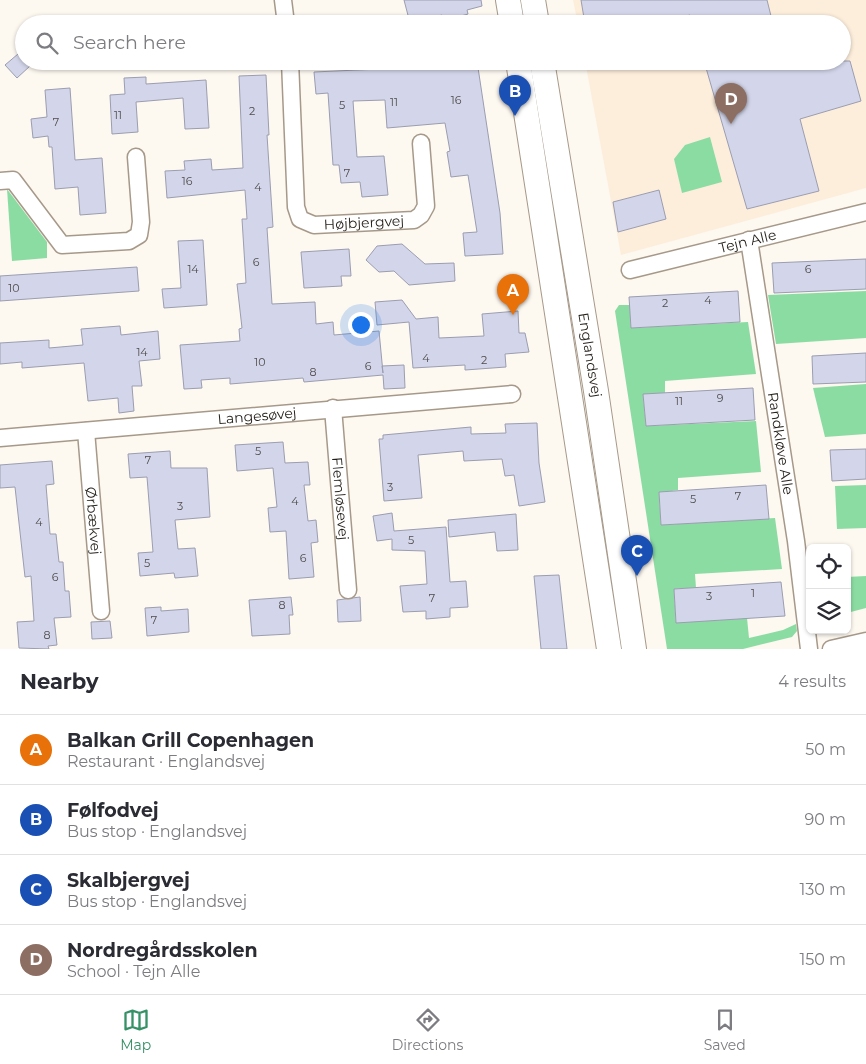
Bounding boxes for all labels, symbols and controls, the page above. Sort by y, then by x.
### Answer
search box [15,15,851,70]
icon: search [33,29,61,57]
text: Search here [73,31,186,54]
pin: B [499,75,531,116]
pin: D [715,83,747,124]
house number: 16 [451,93,462,107]
house number: 11 [390,95,398,109]
house number: 5 [339,98,345,112]
house number: 2 [249,104,255,118]
house number: 11 [114,108,122,122]
house number: 7 [53,115,59,129]
house number: 7 [344,166,350,180]
house number: 16 [182,174,193,188]
house number: 4 [254,180,262,194]
street label: Højbjergvej [323,212,405,233]
street label: Tejn Alle [717,225,778,257]
house number: 6 [253,255,260,269]
house number: 14 [187,262,199,276]
house number: 6 [805,262,812,276]
pin: A [497,274,529,315]
house number: 10 [8,281,20,295]
house number: 4 [704,293,712,307]
house number: 2 [662,296,668,310]
street label: Englandsvej [574,311,606,399]
your location [348,312,374,338]
house number: 14 [136,345,148,359]
house number: 4 [422,351,430,365]
house number: 2 [481,353,487,367]
house number: 10 [254,355,266,369]
house number: 6 [365,359,372,373]
house number: 8 [309,365,317,379]
house number: 9 [717,391,724,405]
street label: Randkløve Alle [764,391,798,496]
house number: 11 [675,394,683,408]
street label: Langesøvej [217,404,297,428]
house number: 5 [255,444,261,458]
house number: 7 [145,453,151,467]
street label: Flemløsevej [328,456,353,541]
house number: 3 [387,480,393,494]
street label: Ørbækvej [82,486,105,555]
house number: 7 [735,489,741,503]
house number: 5 [690,492,696,506]
house number: 4 [291,494,299,508]
house number: 3 [177,499,183,513]
house number: 4 [35,515,43,529]
house number: 5 [408,533,414,547]
pin: C [621,535,653,576]
map controls [806,544,851,634]
button: locate [806,544,851,589]
house number: 6 [300,551,307,565]
house number: 5 [144,556,150,570]
house number: 6 [52,570,59,584]
house number: 1 [751,586,755,600]
house number: 3 [706,589,712,603]
button: layers [806,589,851,634]
house number: 7 [429,591,435,605]
house number: 8 [278,598,286,612]
house number: 7 [151,613,157,627]
house number: 8 [43,628,51,642]
text: Nearby [20,669,99,694]
text: 4 results [778,672,846,691]
text: Balkan Grill Copenhagen [67,729,314,752]
text: A [30,740,42,759]
text: 50 m [805,740,846,759]
text: Restaurant · Englandsvej [67,752,265,771]
text: Følfodvej [67,799,159,822]
text: B [30,810,42,829]
text: 90 m [804,810,846,829]
text: Bus stop · Englandsvej [67,822,247,841]
text: Skalbjergvej [67,869,190,892]
text: C [30,880,42,899]
text: 130 m [799,880,846,899]
text: Bus stop · Englandsvej [67,892,247,911]
text: Nordregårdsskolen [67,939,258,962]
text: D [29,950,43,969]
text: 150 m [799,950,846,969]
text: School · Tejn Alle [67,962,200,981]
tab: Map [120,1006,151,1054]
tab: Directions [392,1006,463,1054]
tab: Saved [704,1006,746,1054]

